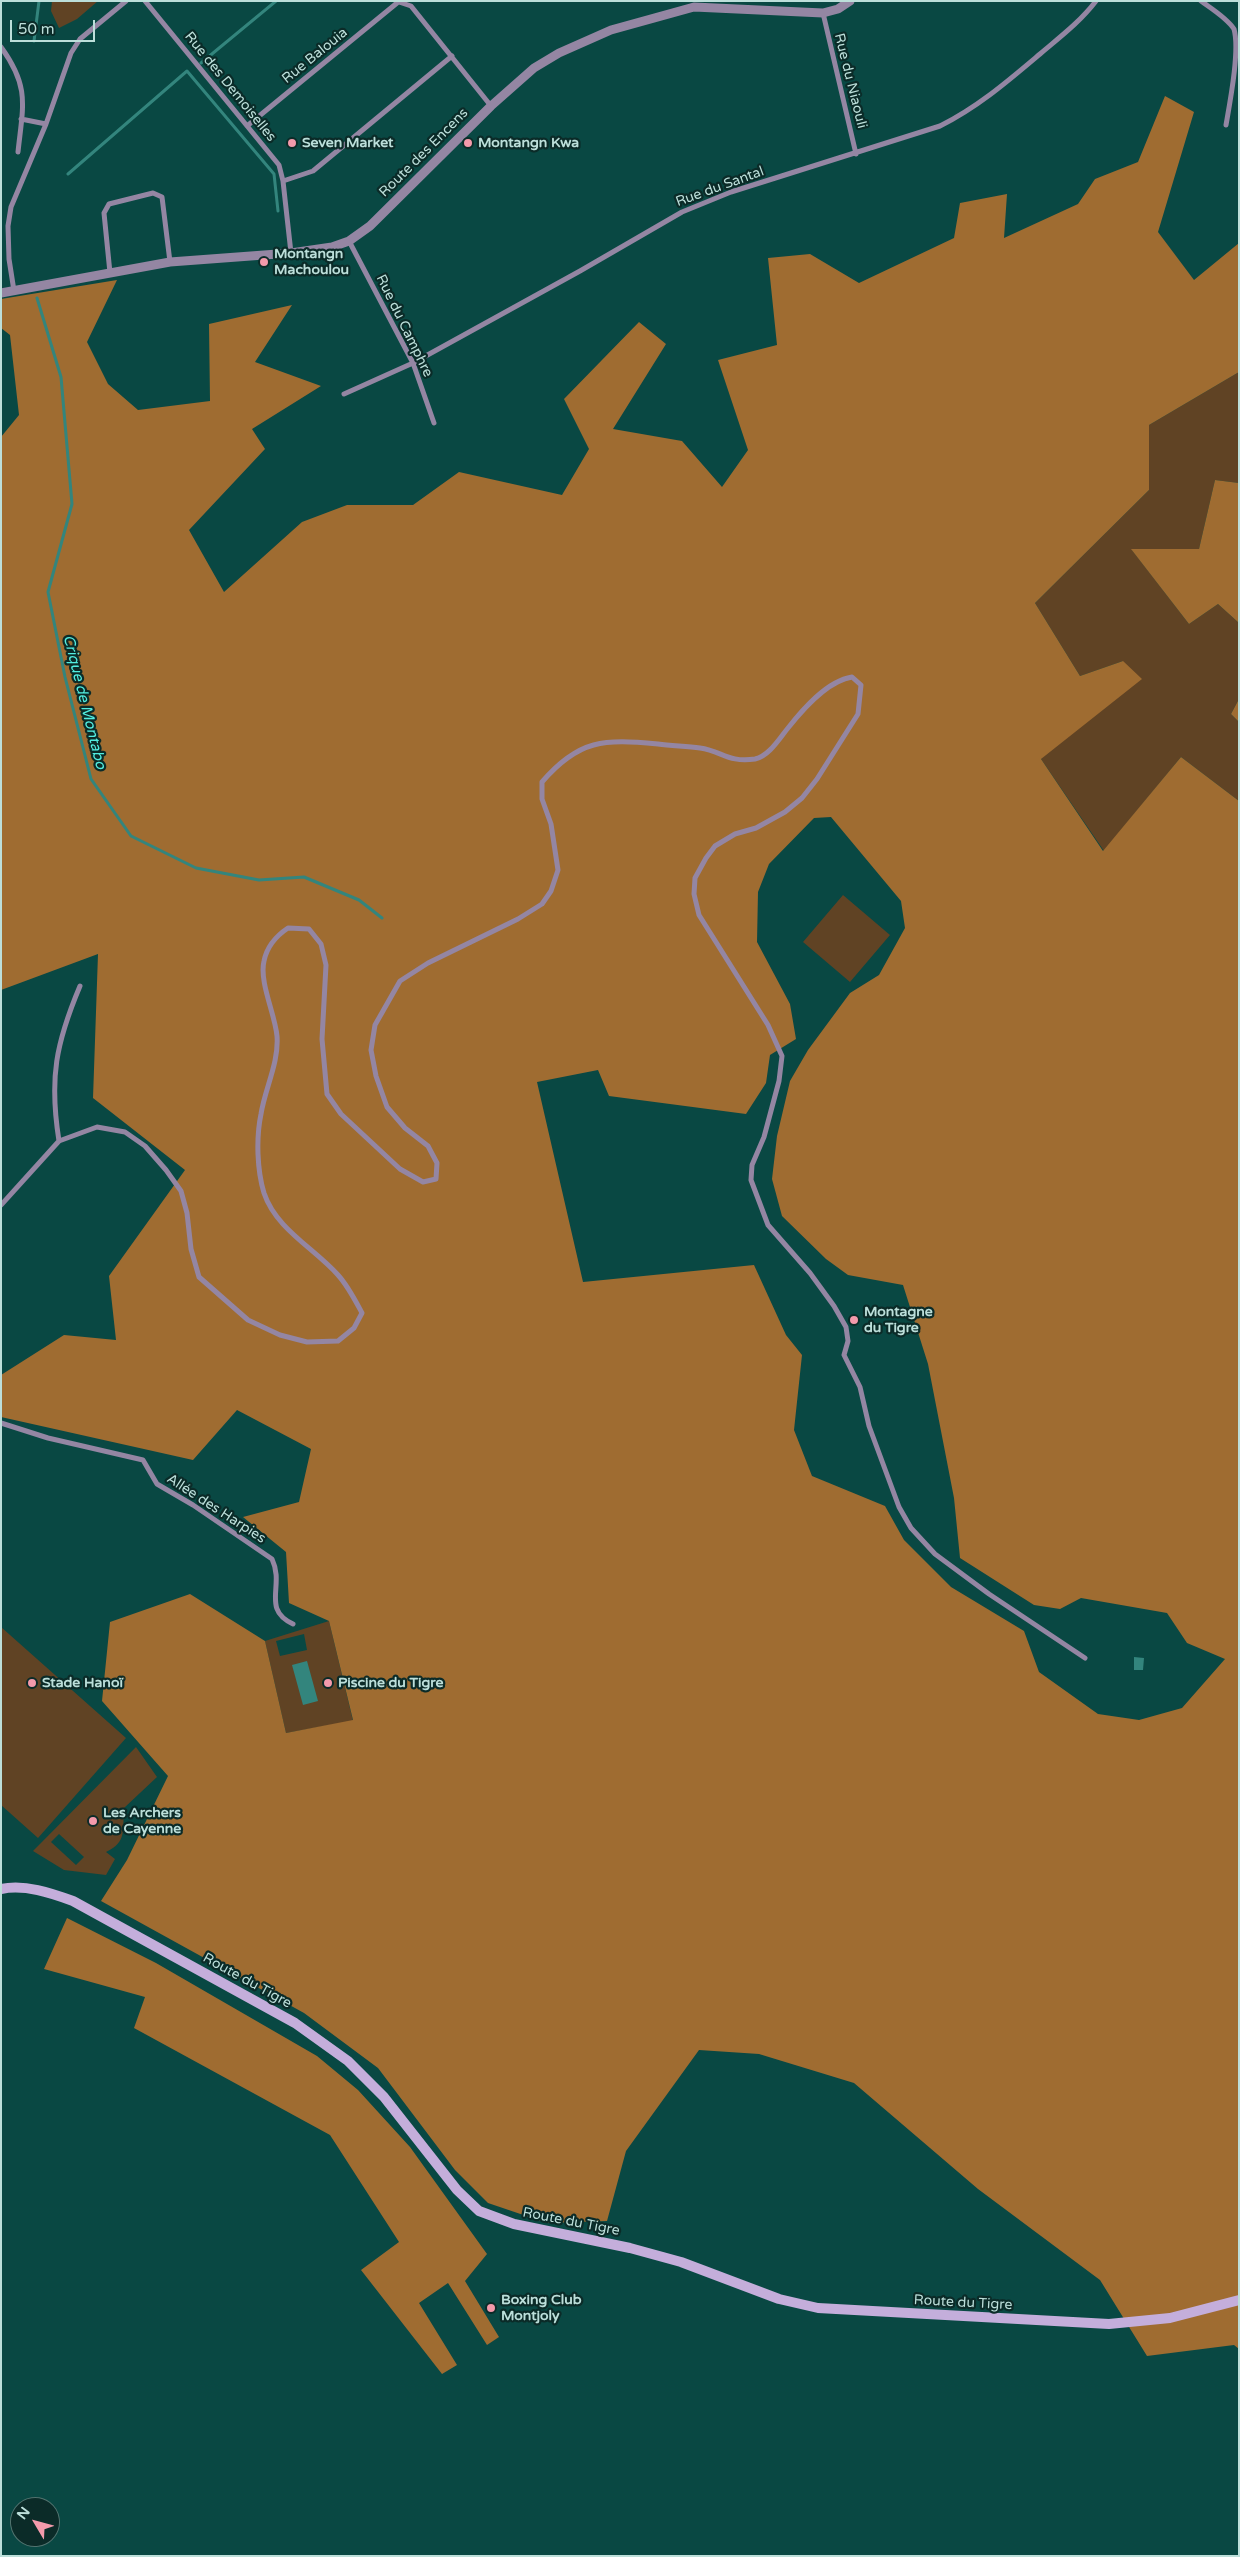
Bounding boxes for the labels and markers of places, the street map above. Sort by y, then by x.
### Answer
place label: Seven Market [302,135,393,151]
place label: Montangn Kwa [478,135,579,151]
marker: Seven Market [286,137,298,149]
marker: Montangn Kwa [462,137,474,149]
place label: Montangn Machoulou [274,246,349,278]
marker: Montangn Machoulou [258,256,270,268]
place label: Montagne du Tigre [864,1304,933,1336]
marker: Montagne du Tigre [848,1314,860,1326]
place label: Stade Hanoï [42,1675,123,1691]
place label: Piscine du Tigre [338,1675,443,1691]
marker: Stade Hanoï [26,1677,38,1689]
marker: Piscine du Tigre [322,1677,334,1689]
place label: Les Archers de Cayenne [103,1805,181,1838]
marker: Les Archers de Cayenne [87,1815,99,1827]
place label: Boxing Club Montjoly [501,2292,582,2324]
marker: Boxing Club Montjoly [485,2302,497,2314]

